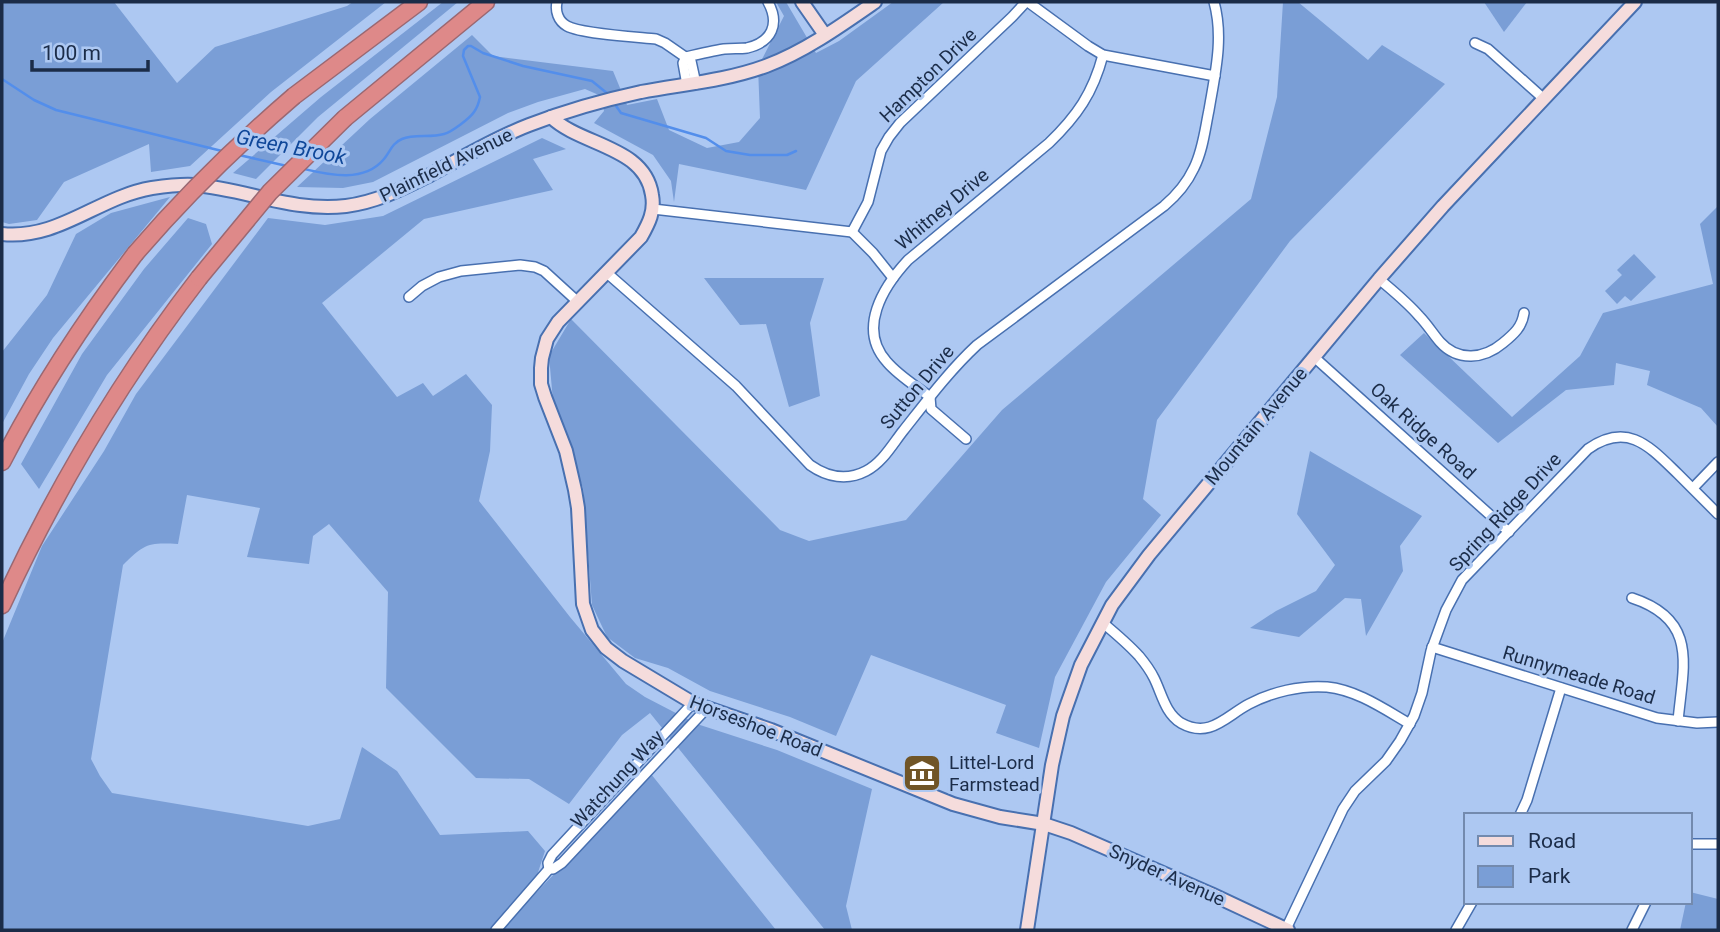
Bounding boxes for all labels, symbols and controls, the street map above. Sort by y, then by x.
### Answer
street label: Hampton Drive [875,23,981,127]
scale bar [32,28,147,72]
text: 100 m [42,41,101,65]
street label: Plainfield Avenue [376,123,516,207]
water label: Green Brook [234,125,349,170]
street label: Whitney Drive [891,163,993,255]
street label: Sutton Drive [875,340,959,434]
street label: Mountain Avenue [1200,362,1312,490]
street label: Oak Ridge Road [1366,378,1480,484]
street label: Spring Ridge Drive [1444,448,1566,576]
street label: Runnymeade Road [1500,641,1658,709]
street label: Horseshoe Road [686,690,826,762]
street label: Watchung Way [566,725,668,833]
place label: Littel-Lord Farmstead [949,751,1040,796]
museum icon: Littel-Lord Farmstead [901,752,943,794]
legend [1464,813,1692,904]
text: Road [1528,829,1576,853]
street label: Snyder Avenue [1105,839,1229,911]
text: Park [1528,864,1571,888]

